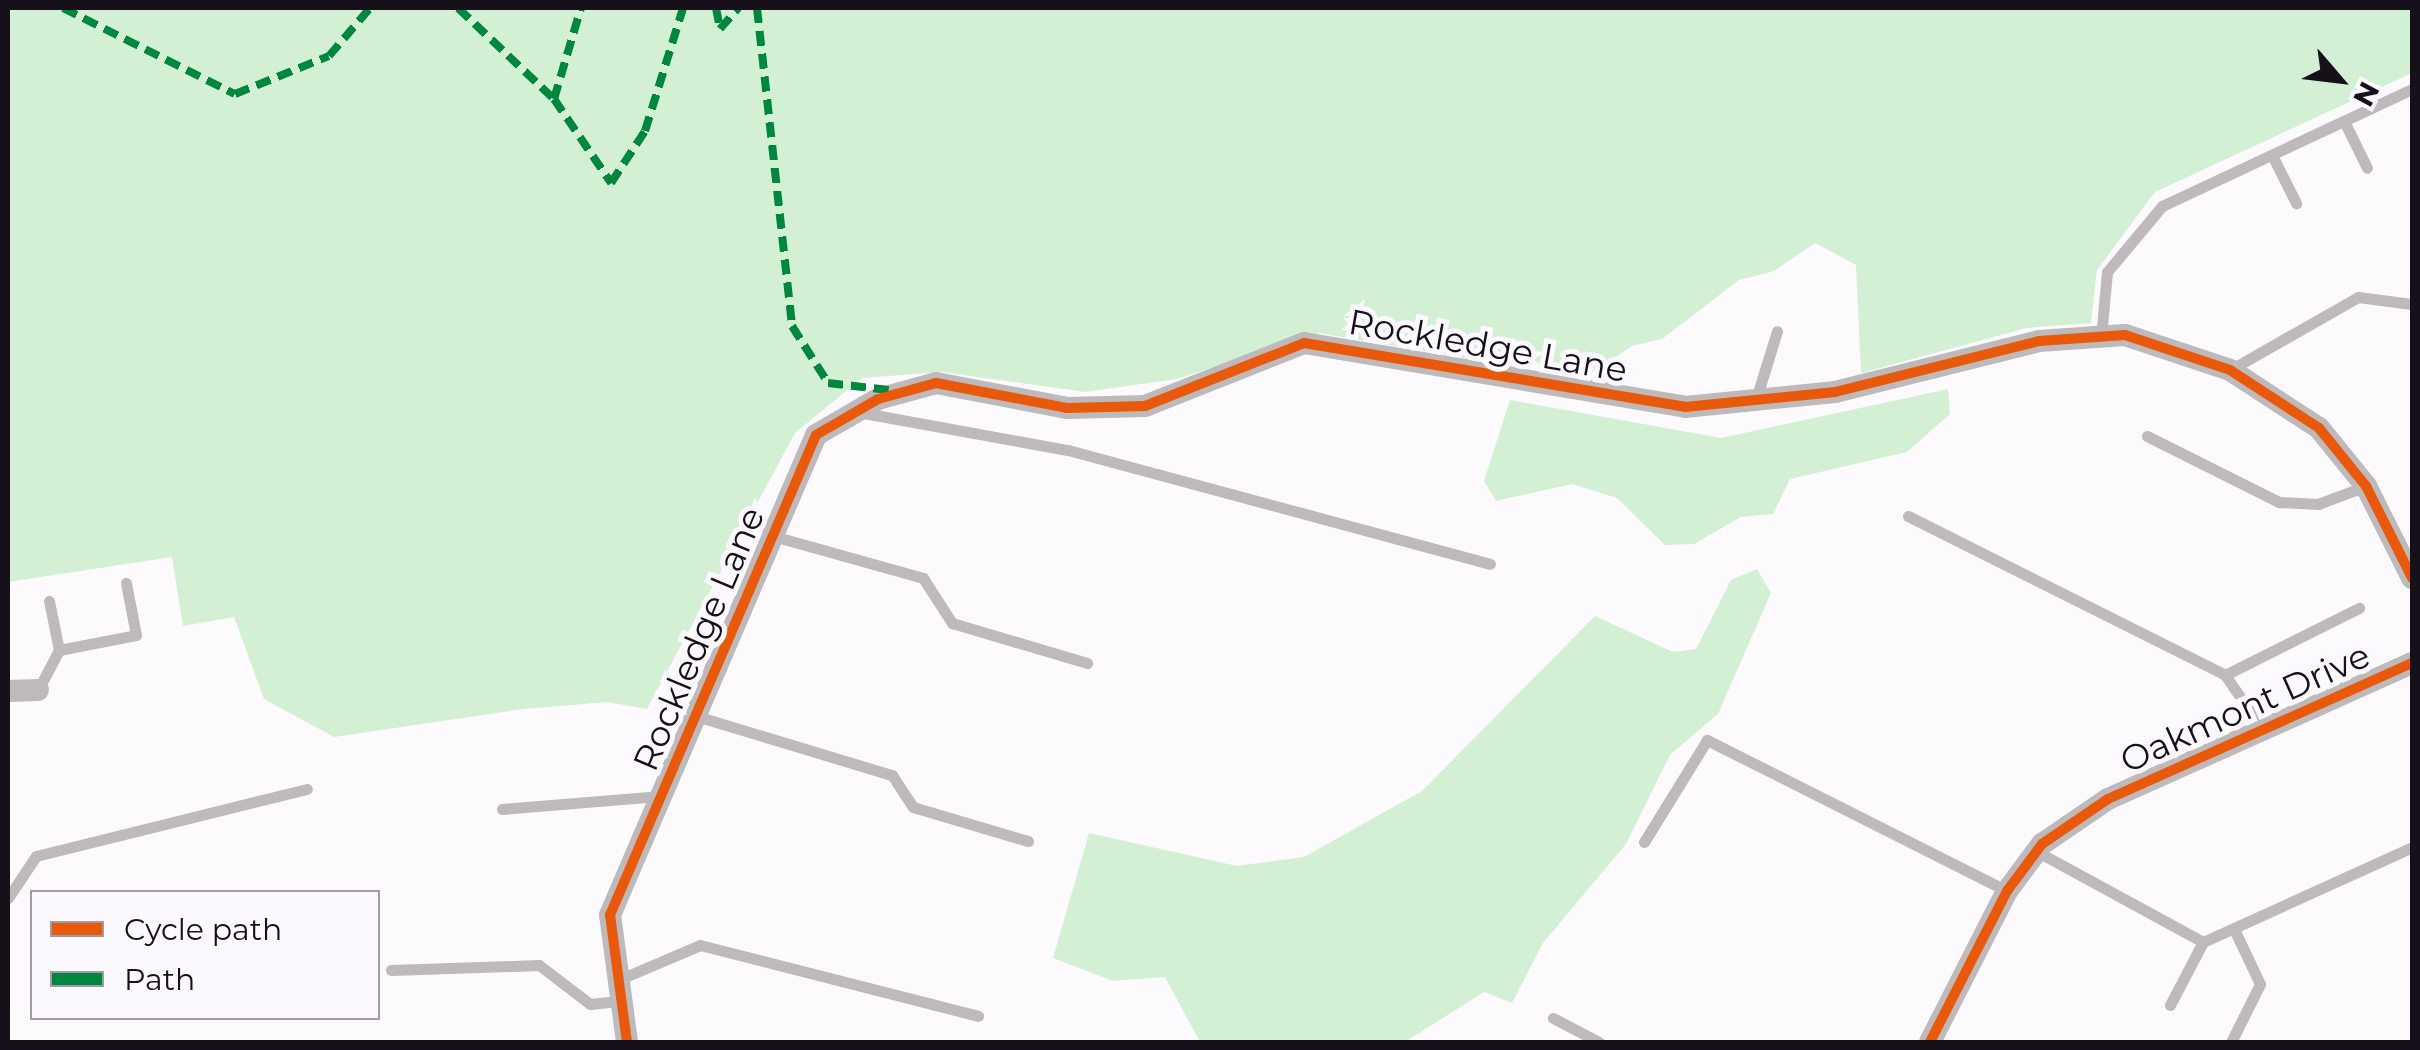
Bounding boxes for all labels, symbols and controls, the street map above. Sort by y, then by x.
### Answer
north arrow [2290,30,2390,130]
text: N [2346,76,2387,112]
street label: Rockledge Lane [1345,301,1631,391]
street label: Rockledge Lane [625,501,773,777]
street label: Oakmont Drive [2114,634,2376,782]
legend [30,890,380,1020]
text: Cycle path [124,911,282,948]
text: Path [124,961,195,998]

